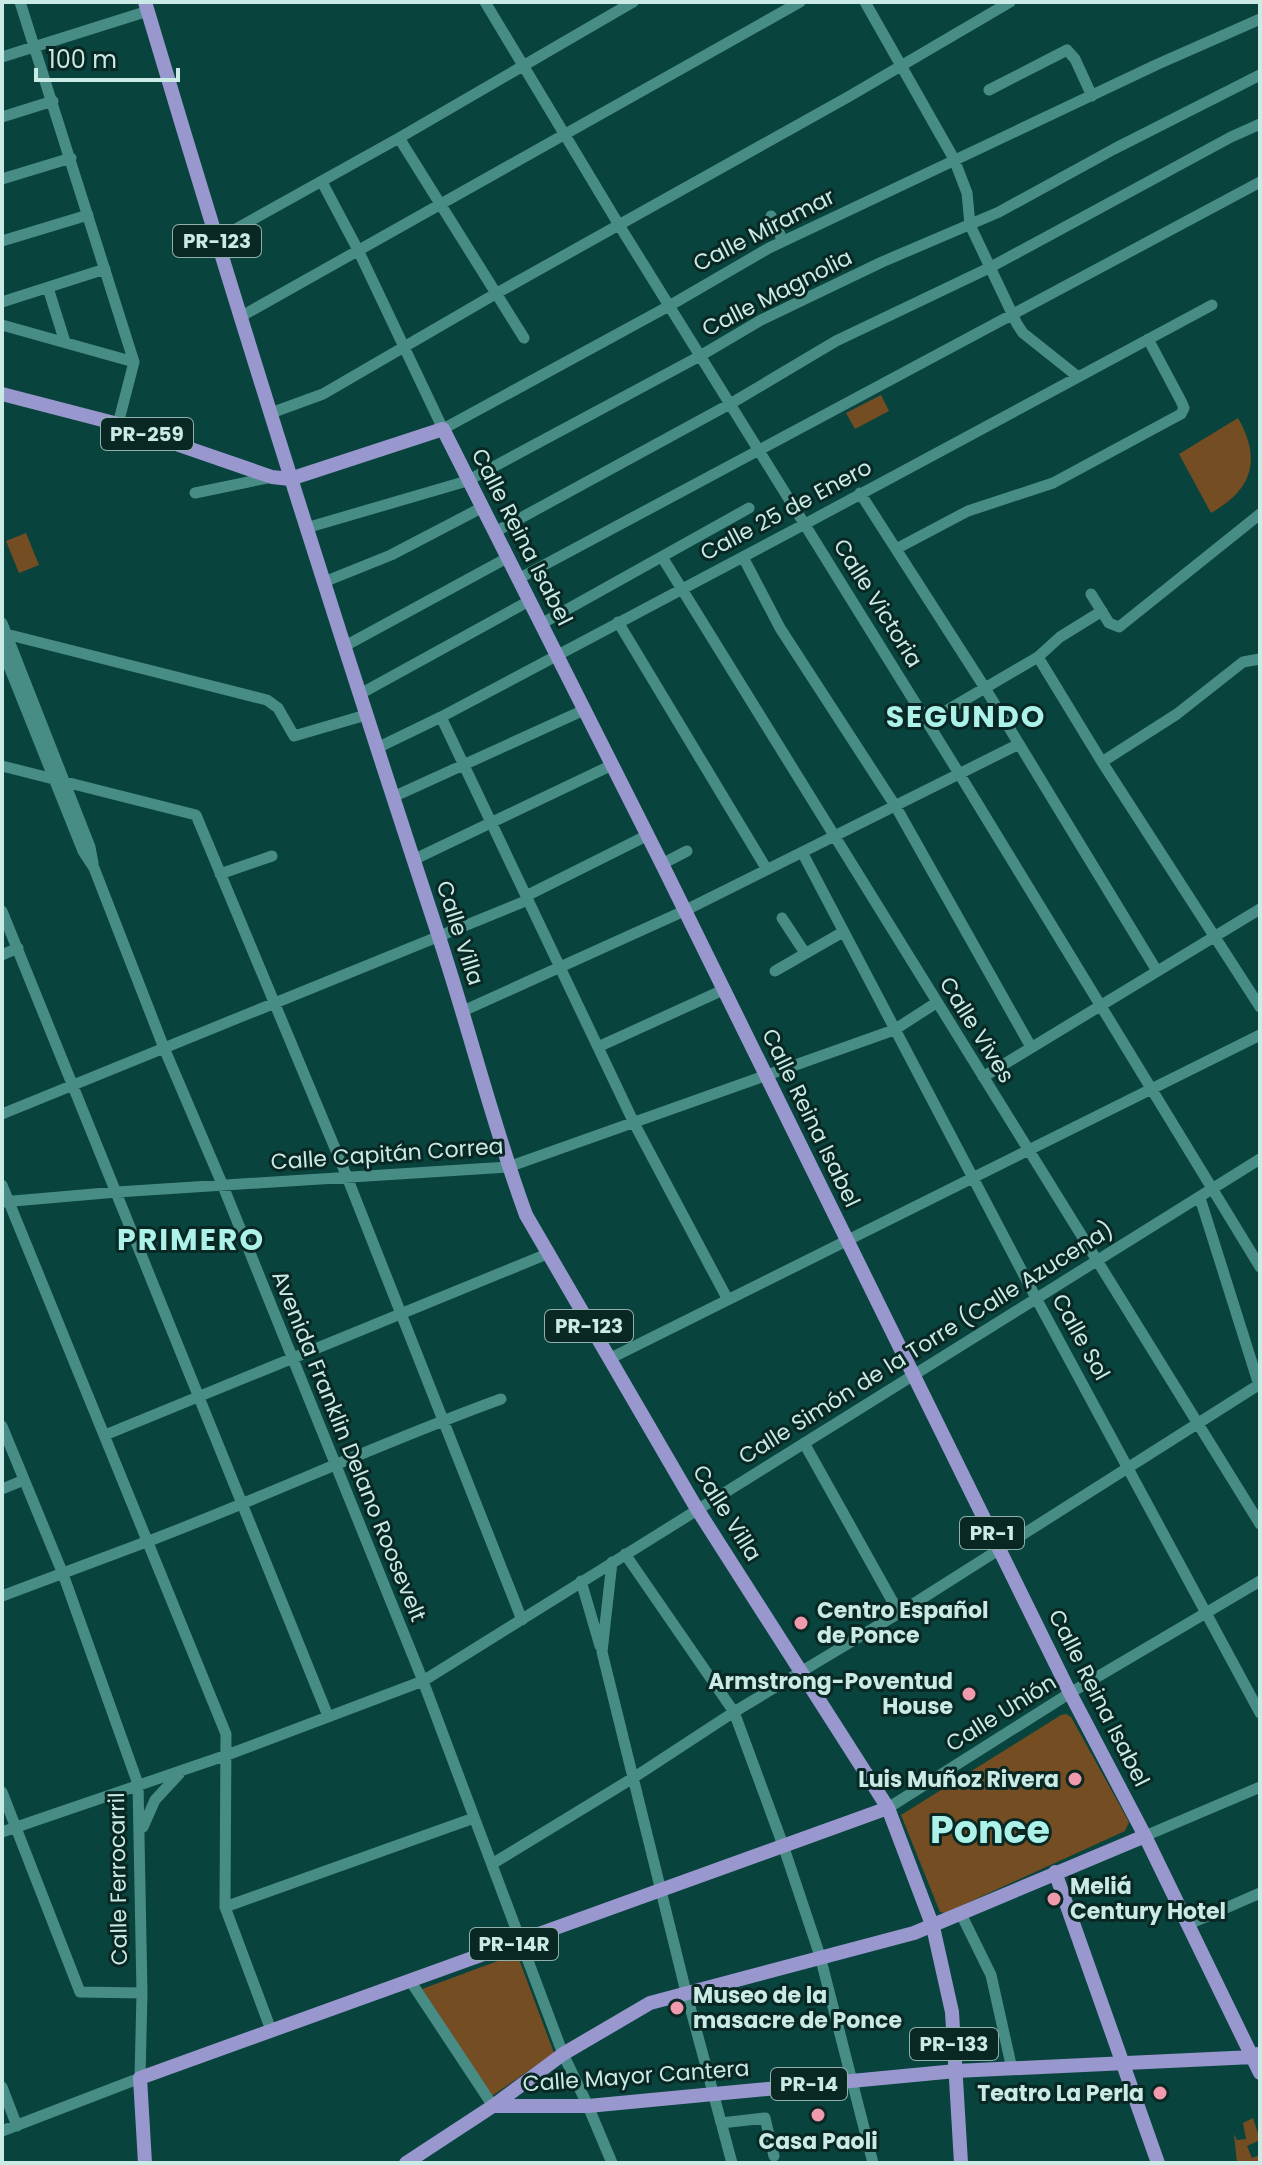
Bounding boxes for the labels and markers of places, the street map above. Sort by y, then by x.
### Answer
place label: Centro Español de Ponce [817,1595,989,1651]
marker: Centro Español de Ponce [792,1614,810,1632]
place label: Armstrong-Poventud House [708,1666,953,1722]
marker: Armstrong-Poventud House [960,1685,978,1703]
place label: Luis Muñoz Rivera [858,1764,1059,1795]
marker: Luis Muñoz Rivera [1066,1770,1084,1788]
place label: Meliá Century Hotel [1070,1871,1226,1927]
marker: Meliá Century Hotel [1045,1890,1063,1908]
place label: Museo de la masacre de Ponce [693,1980,902,2036]
marker: Museo de la masacre de Ponce [668,1999,686,2017]
place label: Teatro La Perla [977,2078,1144,2109]
marker: Teatro La Perla [1151,2084,1169,2102]
marker: Casa Paoli [809,2106,827,2124]
place label: Casa Paoli [758,2126,878,2157]

